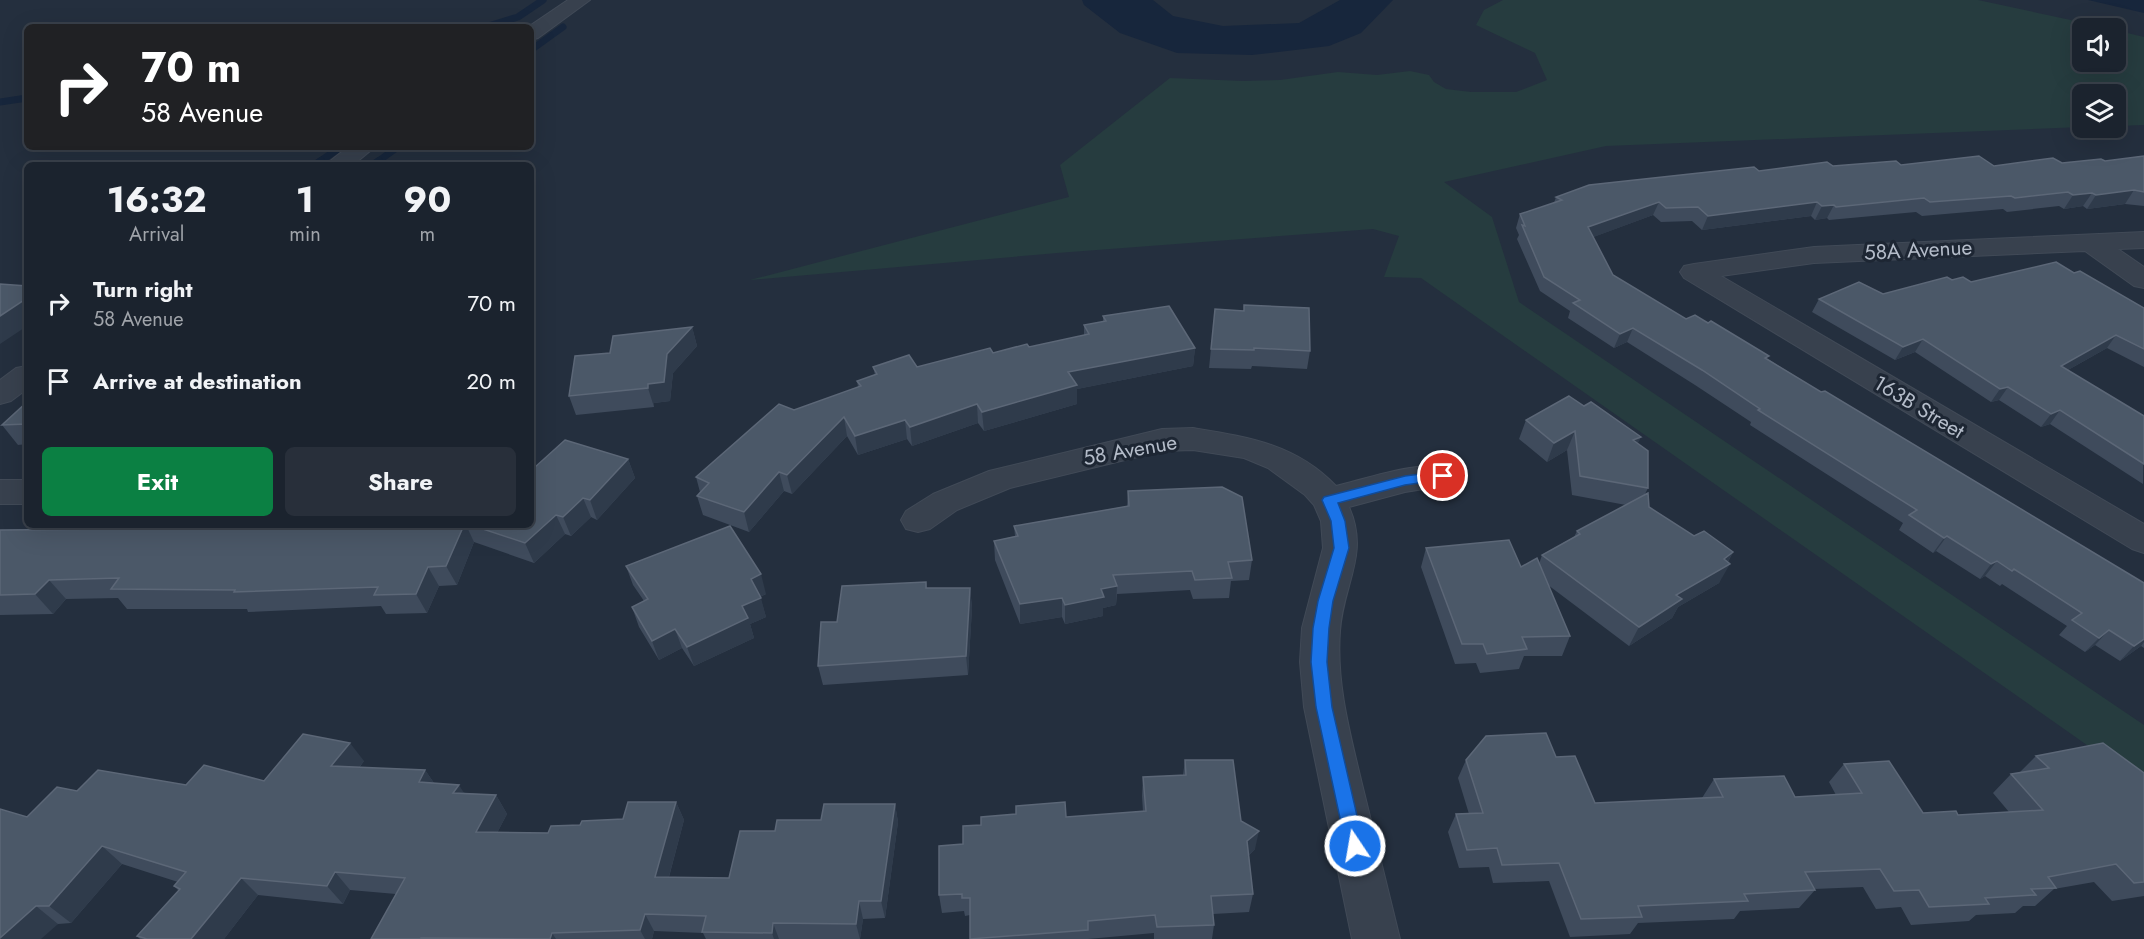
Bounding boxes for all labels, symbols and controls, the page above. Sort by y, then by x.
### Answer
map controls [2072,18,2126,138]
button: sound [2072,18,2126,72]
text: 70 m [141,37,241,98]
icon: right [42,48,120,126]
button: layers [2072,84,2126,138]
text: 58 Avenue [141,93,263,132]
text: 16:32 [107,173,207,225]
text: 1 [296,173,314,225]
text: 90 [403,173,451,225]
text: Arrival [129,220,184,249]
text: min [289,220,321,249]
text: m [420,220,435,249]
street label: 58A Avenue [1863,232,1973,268]
text: Turn right [93,273,193,305]
icon: right [42,287,75,320]
text: 70 m [467,287,516,319]
text: 58 Avenue [93,305,184,334]
icon: arrive [42,365,75,398]
text: Arrive at destination [93,365,302,397]
text: 20 m [467,365,516,397]
street label: 163B Street [1868,368,1970,446]
street label: 58 Avenue [1081,427,1180,473]
button: Exit [42,447,273,516]
button: Share [285,447,516,516]
pin [1417,450,1468,501]
icon: arrive [1426,459,1459,492]
position arrow [1323,814,1387,878]

